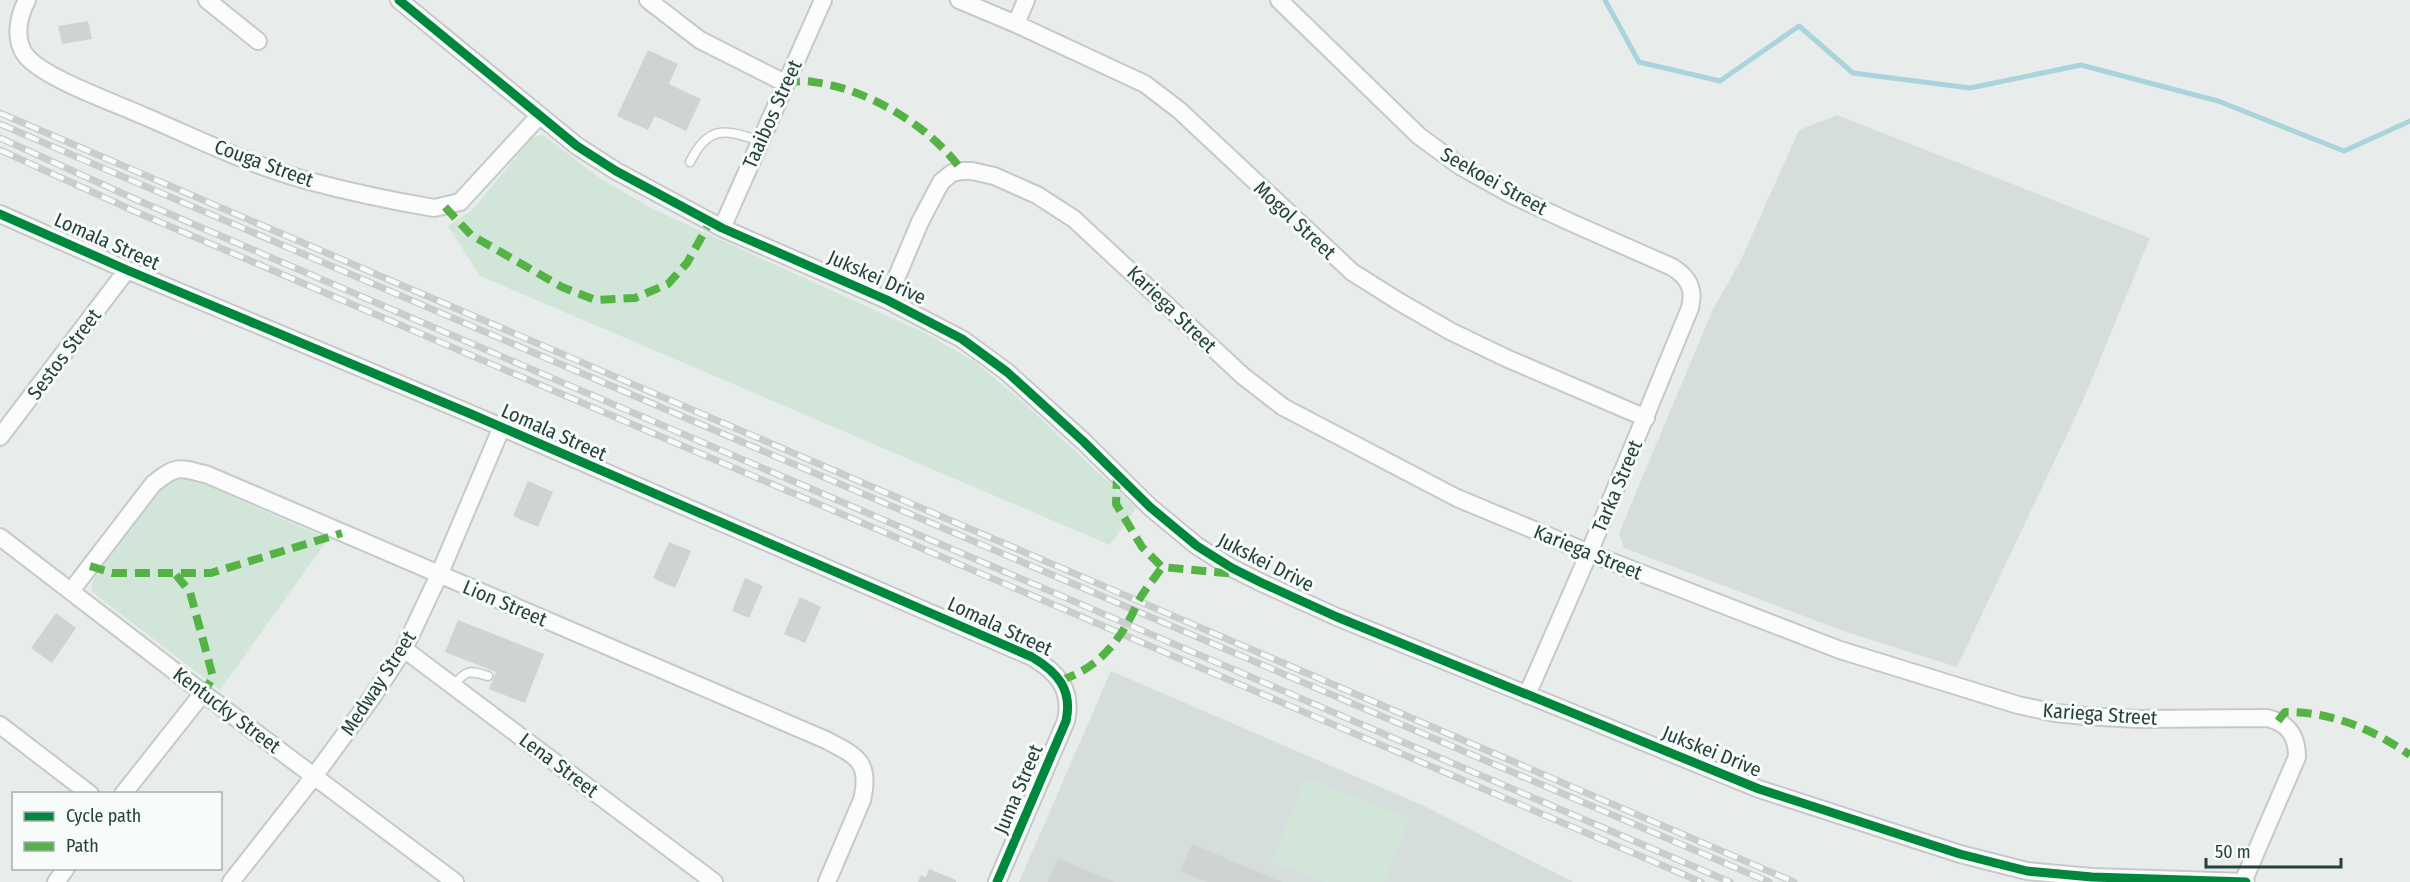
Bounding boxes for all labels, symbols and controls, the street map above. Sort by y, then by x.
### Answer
street label: Taaibos Street [737,56,807,172]
street label: Couga Street [211,134,317,192]
street label: Seekoei Street [1437,142,1552,220]
street label: Mogol Street [1249,176,1341,264]
street label: Lomala Street [51,207,164,275]
street label: Jukskei Drive [824,245,930,309]
street label: Kariega Street [1122,260,1222,358]
street label: Sestos Street [22,303,106,404]
street label: Lomala Street [498,398,611,466]
street label: Tarka Street [1587,436,1647,536]
street label: Kariega Street [1530,519,1646,585]
street label: Jukskei Drive [1214,528,1318,596]
street label: Lion Street [459,575,551,632]
street label: Lomala Street [944,591,1057,661]
street label: Medway Street [335,626,421,740]
street label: Kentucky Street [169,662,286,758]
street label: Kariega Street [2042,698,2159,730]
street label: Jukskei Drive [1659,720,1765,782]
street label: Lena Street [515,728,604,803]
street label: Juma Street [988,740,1048,837]
legend [12,792,222,870]
text: Cycle path [66,805,141,827]
scale bar [2206,831,2341,869]
text: Path [66,835,99,857]
text: 50 m [2215,841,2251,863]

